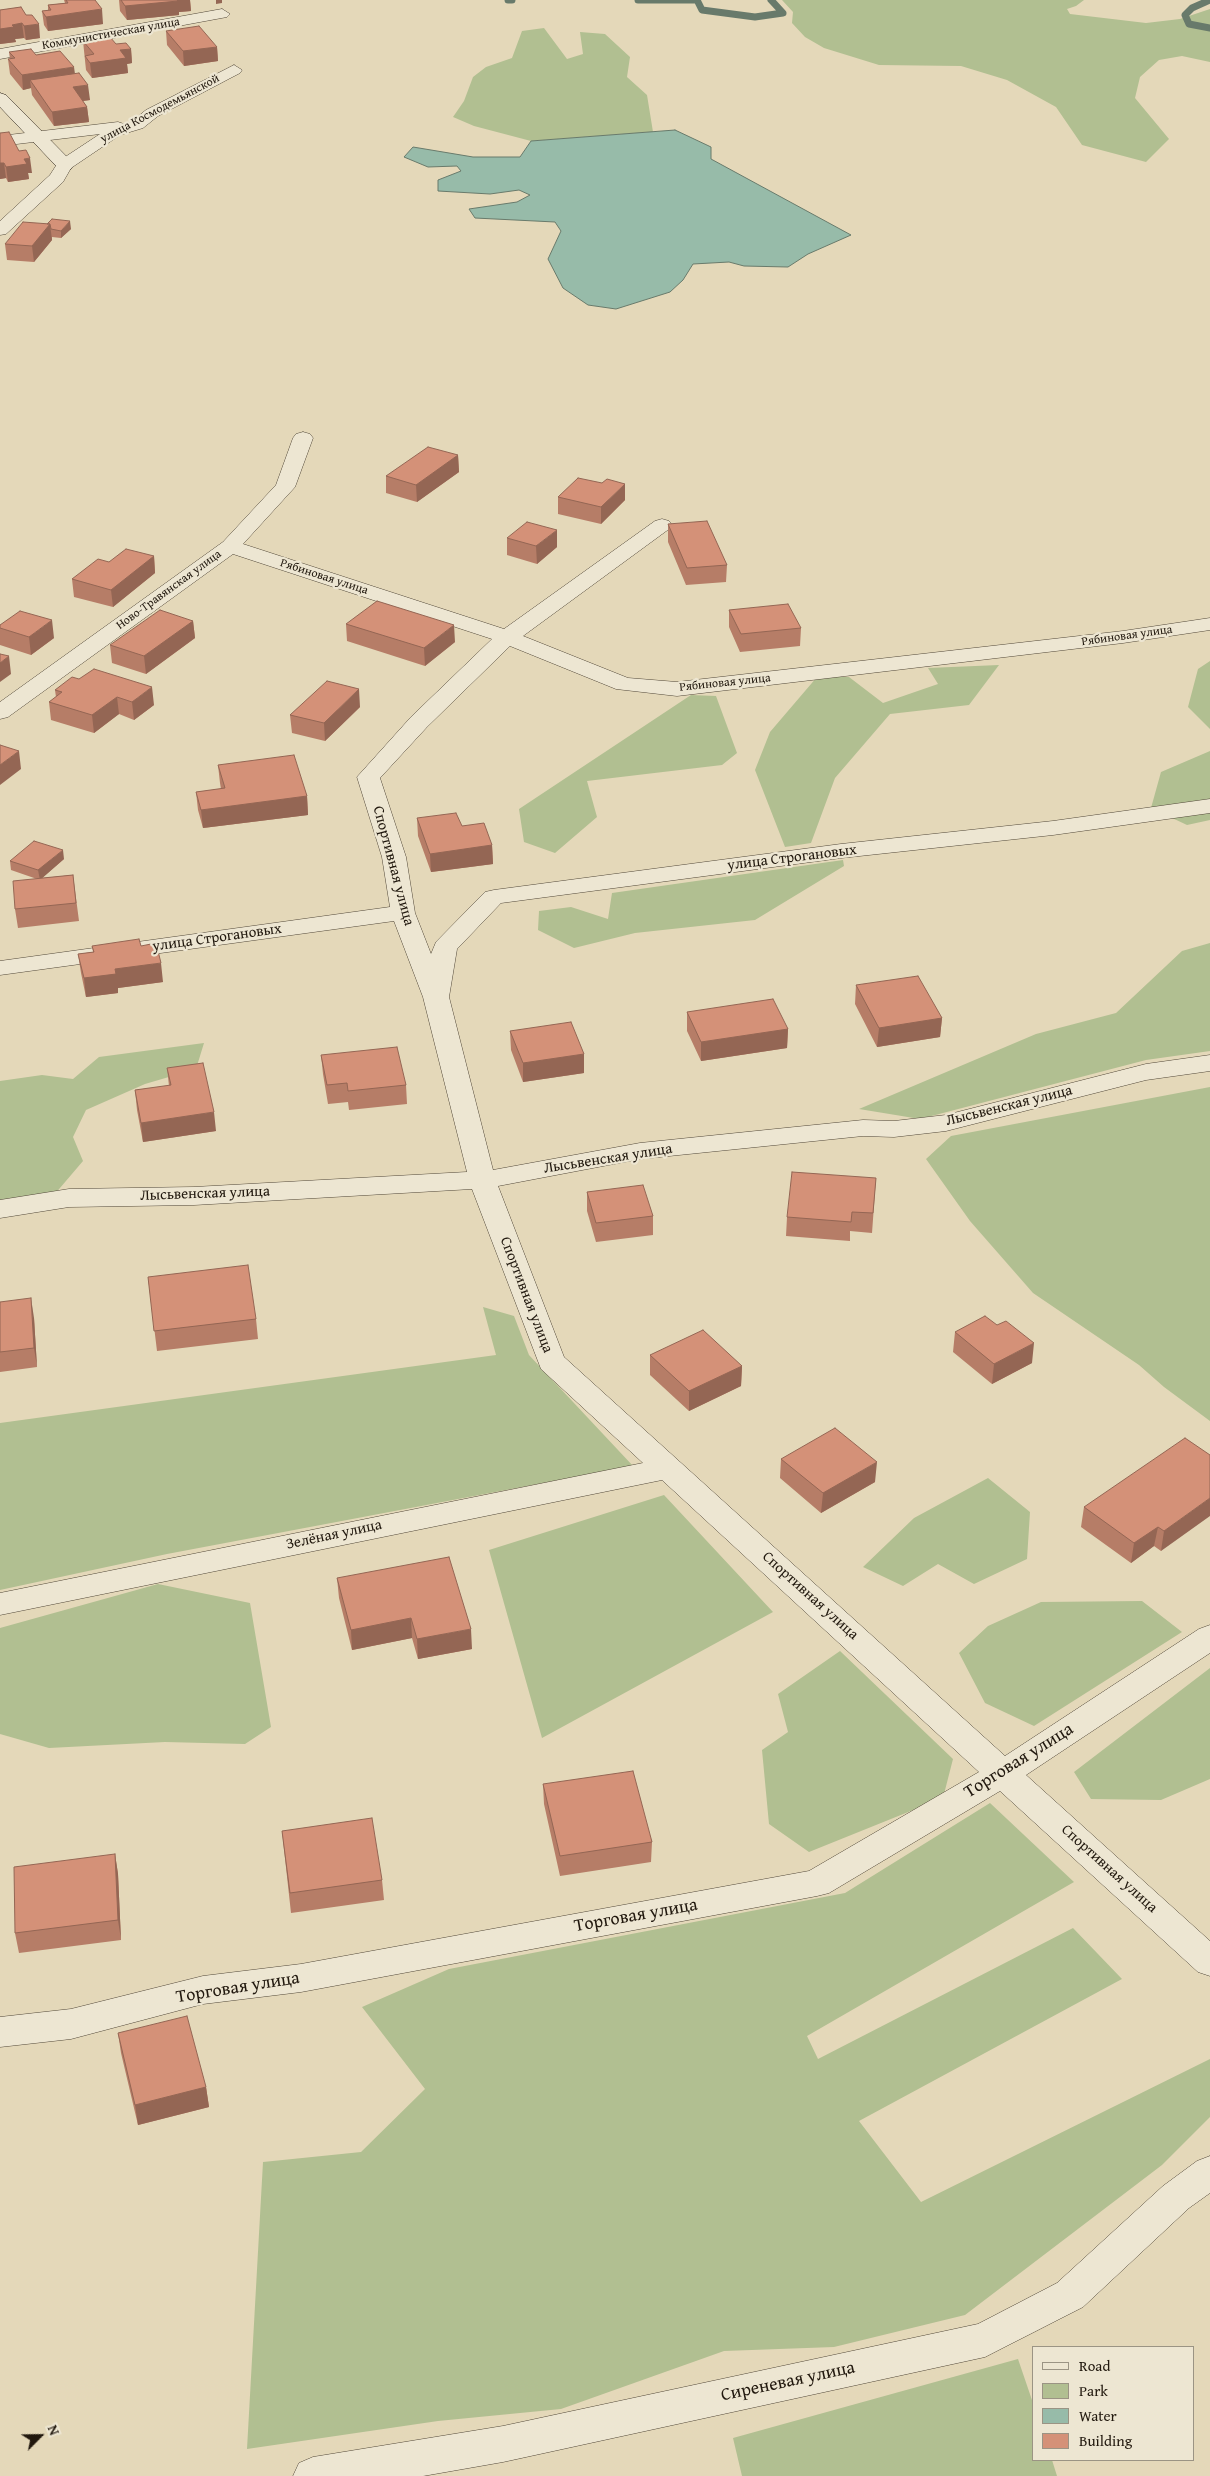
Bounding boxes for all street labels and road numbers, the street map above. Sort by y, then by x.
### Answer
street label: Коммунистическая улица [41,15,181,53]
street label: улица Космодемьянской [98,71,222,147]
street label: Ново-Травянская улица [114,547,224,633]
street label: Рябиновая улица [278,556,370,598]
street label: Рябиновая улица [1081,622,1173,650]
street label: Рябиновая улица [679,671,771,695]
street label: Спортивная улица [368,804,418,928]
street label: улица Строгановых [726,841,858,875]
street label: улица Строгановых [151,920,283,956]
street label: Лысьвенская улица [944,1082,1074,1130]
street label: Лысьвенская улица [542,1140,674,1178]
street label: Лысьвенская улица [140,1183,270,1205]
street label: Спортивная улица [496,1234,556,1356]
street label: Зелёная улица [285,1516,383,1554]
street label: Спортивная улица [758,1548,862,1644]
street label: Торговая улица [960,1719,1078,1803]
street label: Спортивная улица [1057,1821,1161,1917]
street label: Торговая улица [573,1895,699,1937]
street label: Торговая улица [175,1968,301,2008]
street label: Сиреневая улица [719,2357,857,2407]

